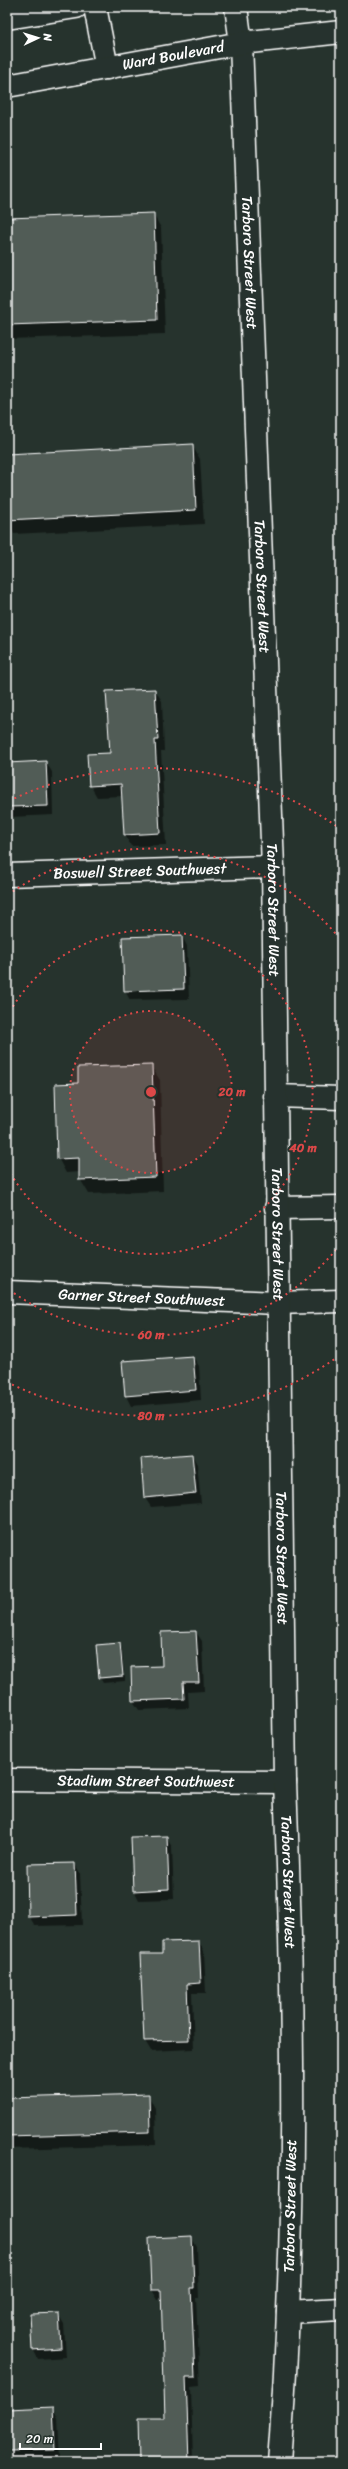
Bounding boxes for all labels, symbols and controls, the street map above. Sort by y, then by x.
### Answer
north arrow [18,18,58,58]
text: N [38,32,57,42]
street label: Ward Boulevard [120,33,227,78]
street label: Tarboro Street West [234,195,265,330]
street label: Tarboro Street West [247,519,278,654]
street label: Tarboro Street West [259,843,287,977]
street label: Boswell Street Southwest [53,855,228,887]
text: 20 m [218,1081,246,1103]
centre of rings [144,1085,158,1099]
text: 40 m [288,1137,317,1159]
street label: Tarboro Street West [264,1167,292,1301]
street label: Garner Street Southwest [58,1281,226,1314]
text: 60 m [137,1324,165,1346]
text: 80 m [136,1405,165,1427]
street label: Tarboro Street West [268,1491,296,1625]
street label: Stadium Street Southwest [57,1767,235,1795]
street label: Tarboro Street West [273,1815,303,1949]
street label: Tarboro Street West [276,2139,304,2273]
scale bar [20,2425,101,2451]
text: 20 m [26,2428,53,2450]

